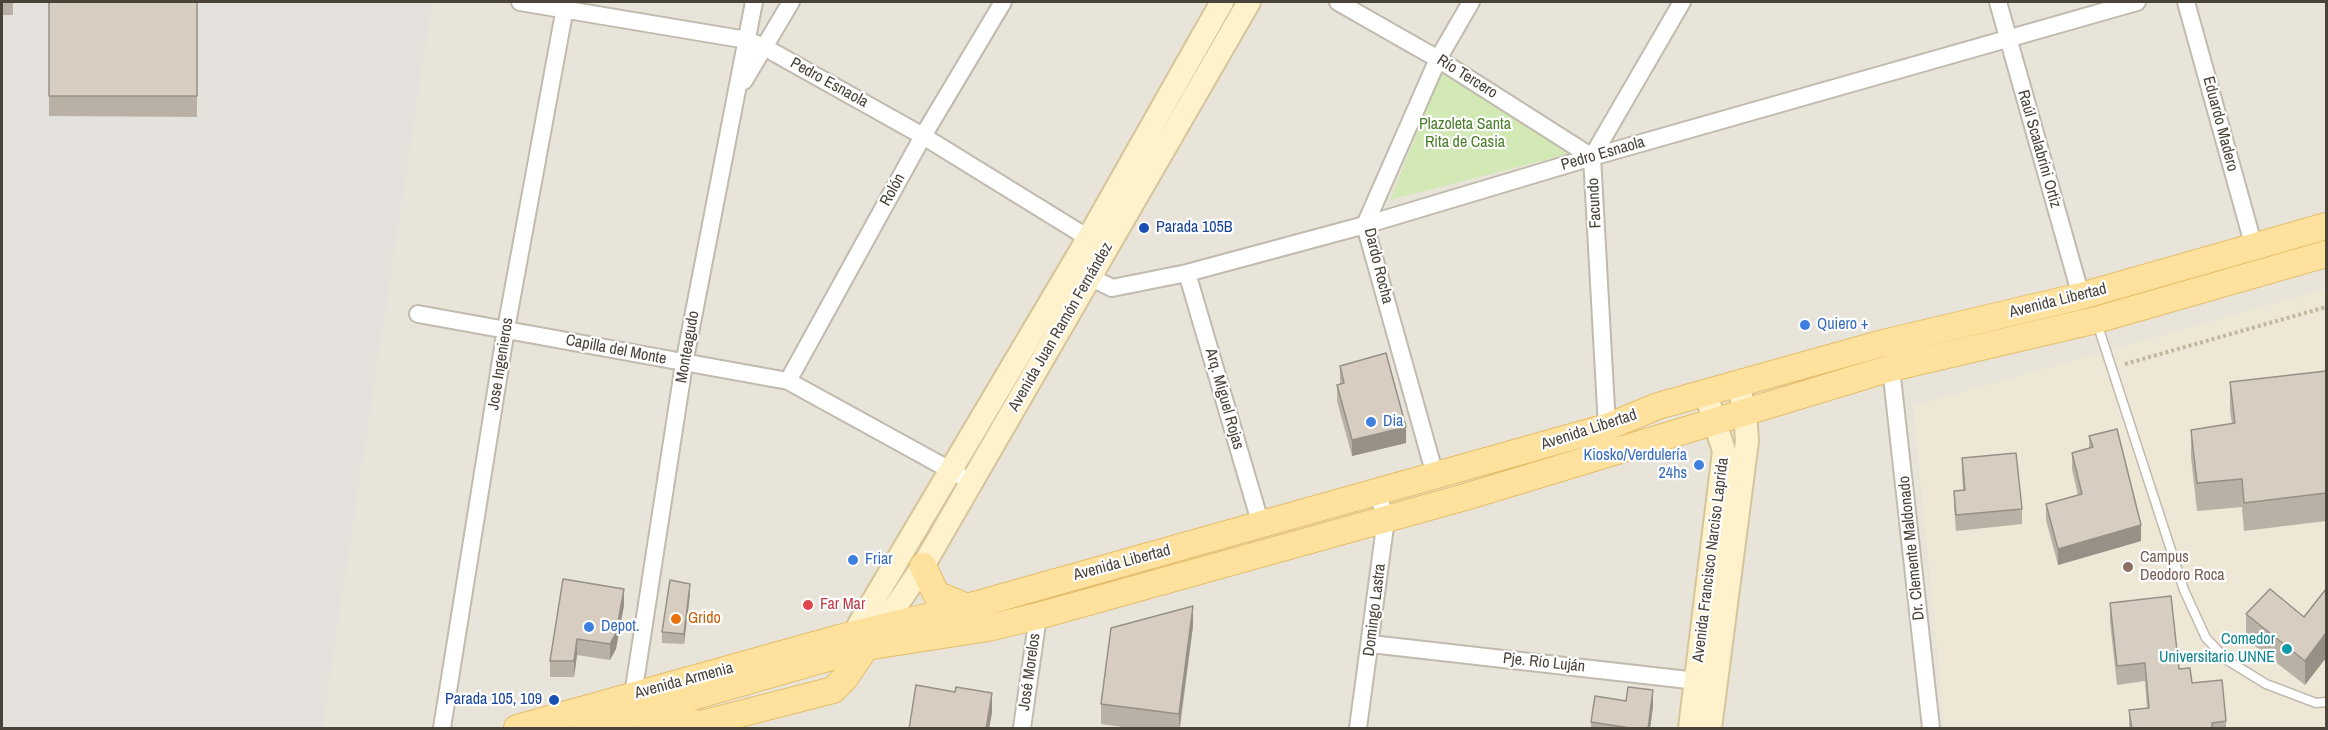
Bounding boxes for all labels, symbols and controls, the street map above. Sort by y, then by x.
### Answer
street label: Río Tercero [1433,51,1501,103]
street label: Pedro Esnaola [787,54,871,112]
street label: Eduardo Madero [2198,74,2242,174]
street label: Raúl Scalabrini Ortiz [2013,88,2065,210]
park label: Plazoleta Santa Rita de Casia [1419,115,1511,153]
street label: Pedro Esnaola [1559,133,1647,175]
street label: Rolón [876,170,910,210]
street label: Facundo [1584,177,1606,229]
place label: Parada 105B [1156,218,1233,238]
marker: Parada 105B [1137,221,1151,235]
street label: Dardo Rocha [1359,226,1397,306]
street label: Avenida Juan Ramón Fernández [1005,239,1117,415]
street label: Avenida Libertad [2007,280,2109,322]
street label: Monteagudo [672,309,704,385]
place label: Quiero + [1817,315,1868,335]
street label: Jose Ingenieros [484,316,518,412]
marker: Quiero + [1798,318,1812,332]
street label: Capilla del Monte [564,331,668,369]
street label: Arq. Miguel Rojas [1200,346,1248,452]
street label: Avenida Libertad [1539,405,1639,455]
place label: Dia [1383,412,1403,432]
marker: Dia [1364,415,1378,429]
place label: Kiosko/Verdulería 24hs [1583,446,1687,484]
street label: Avenida Francisco Narciso Laprida [1689,457,1733,663]
marker: Kiosko/Verdulería 24hs [1692,458,1706,472]
street label: Dr. Clemente Maldonado [1895,475,1929,621]
street label: Avenida Libertad [1071,541,1173,585]
place label: Campus Deodoro Roca [2140,548,2225,586]
place label: Friar [865,550,893,570]
marker: Friar [846,553,860,567]
marker: Campus Deodoro Roca [2121,560,2135,574]
street label: Domingo Lastra [1360,563,1390,657]
place label: Far Mar [820,595,865,615]
marker: Far Mar [801,598,815,612]
place label: Grido [688,609,721,629]
marker: Grido [669,612,683,626]
place label: Depot. [601,617,640,637]
marker: Depot. [582,620,596,634]
place label: Comedor Universitario UNNE [2159,630,2275,668]
street label: José Morelos [1015,632,1045,712]
marker: Comedor Universitario UNNE [2280,642,2294,656]
street label: Pje. Río Luján [1502,649,1586,677]
street label: Avenida Armenia [633,659,735,703]
place label: Parada 105, 109 [445,690,542,710]
marker: Parada 105, 109 [547,693,561,707]

